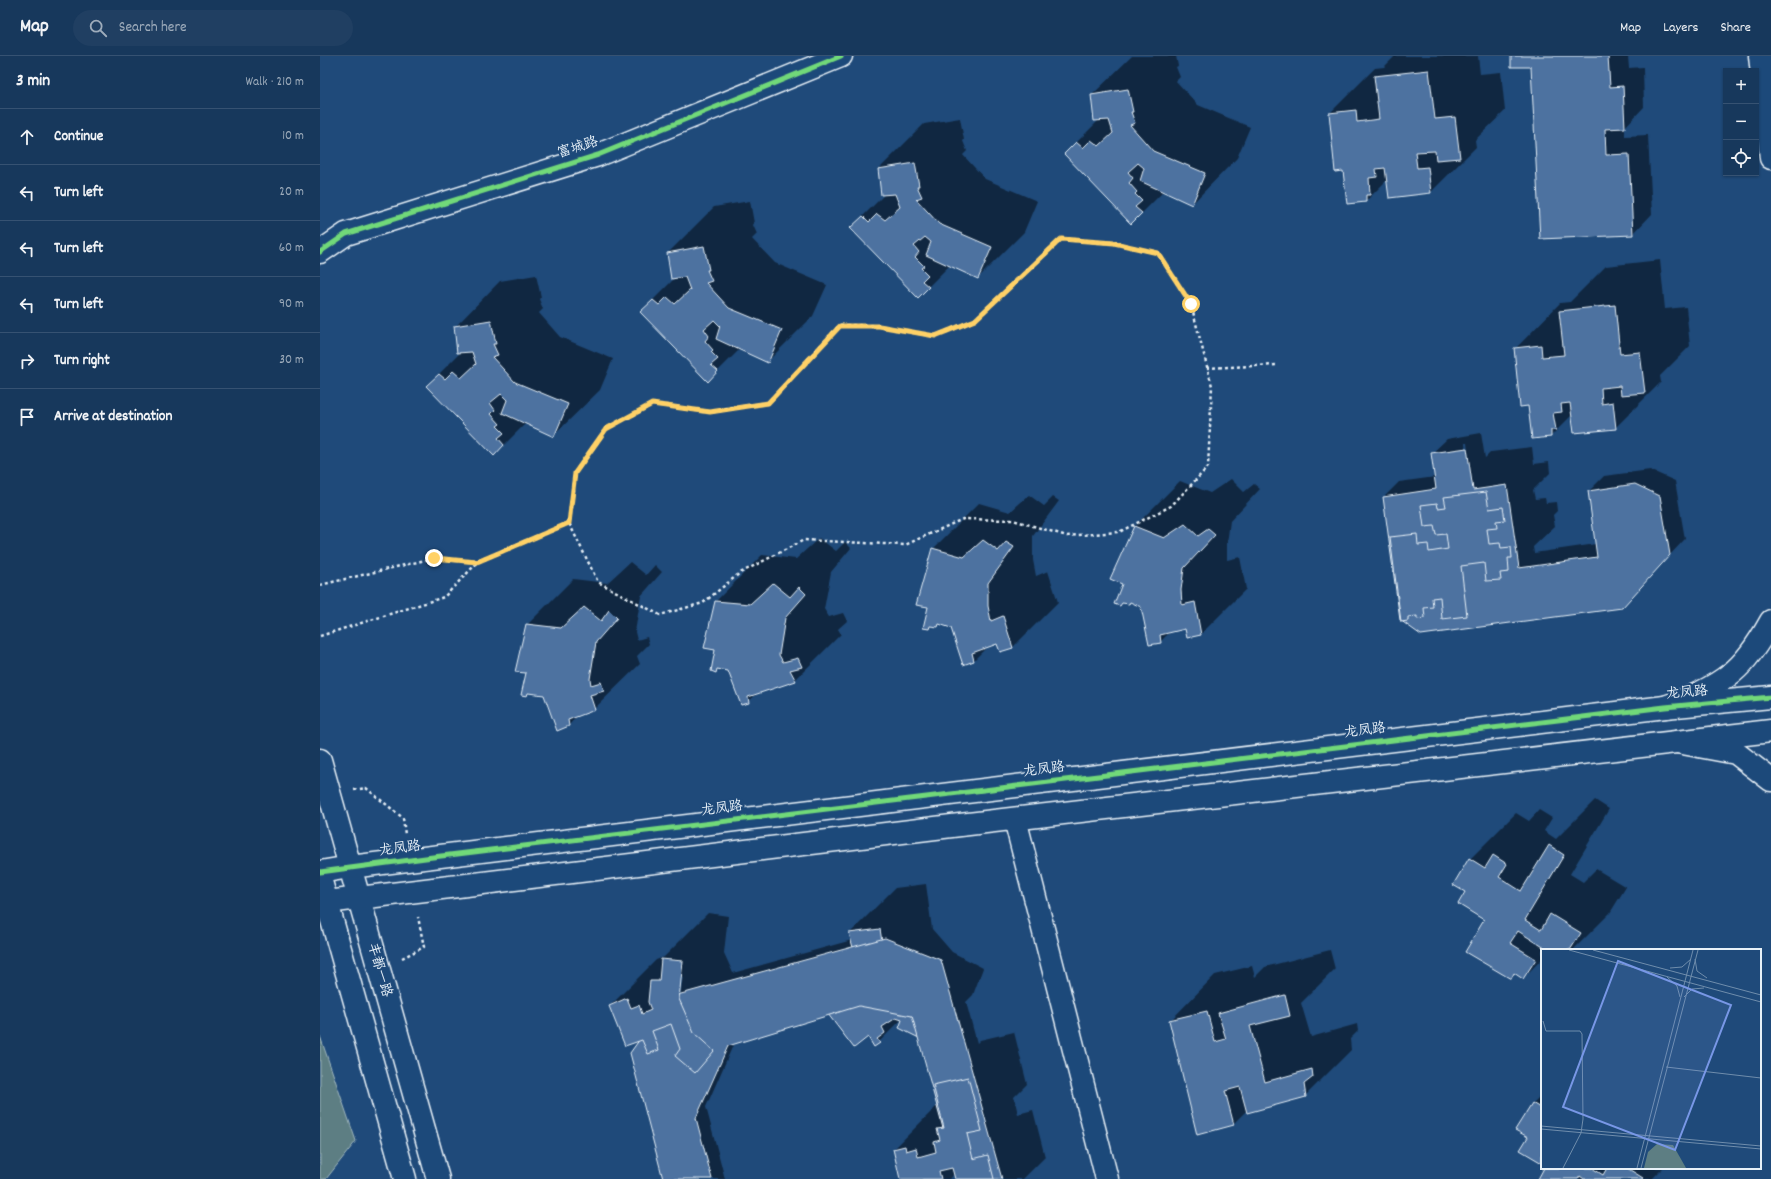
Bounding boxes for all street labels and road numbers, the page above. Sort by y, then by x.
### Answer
street label: 富城路 [555,132,601,164]
street label: 龙凤路 [1665,681,1709,705]
street label: 龙凤路 [1343,719,1387,743]
street label: 龙凤路 [1022,758,1066,782]
street label: 龙凤路 [700,797,744,821]
street label: 龙凤路 [378,837,422,861]
street label: 丰都一路 [362,940,396,1000]

